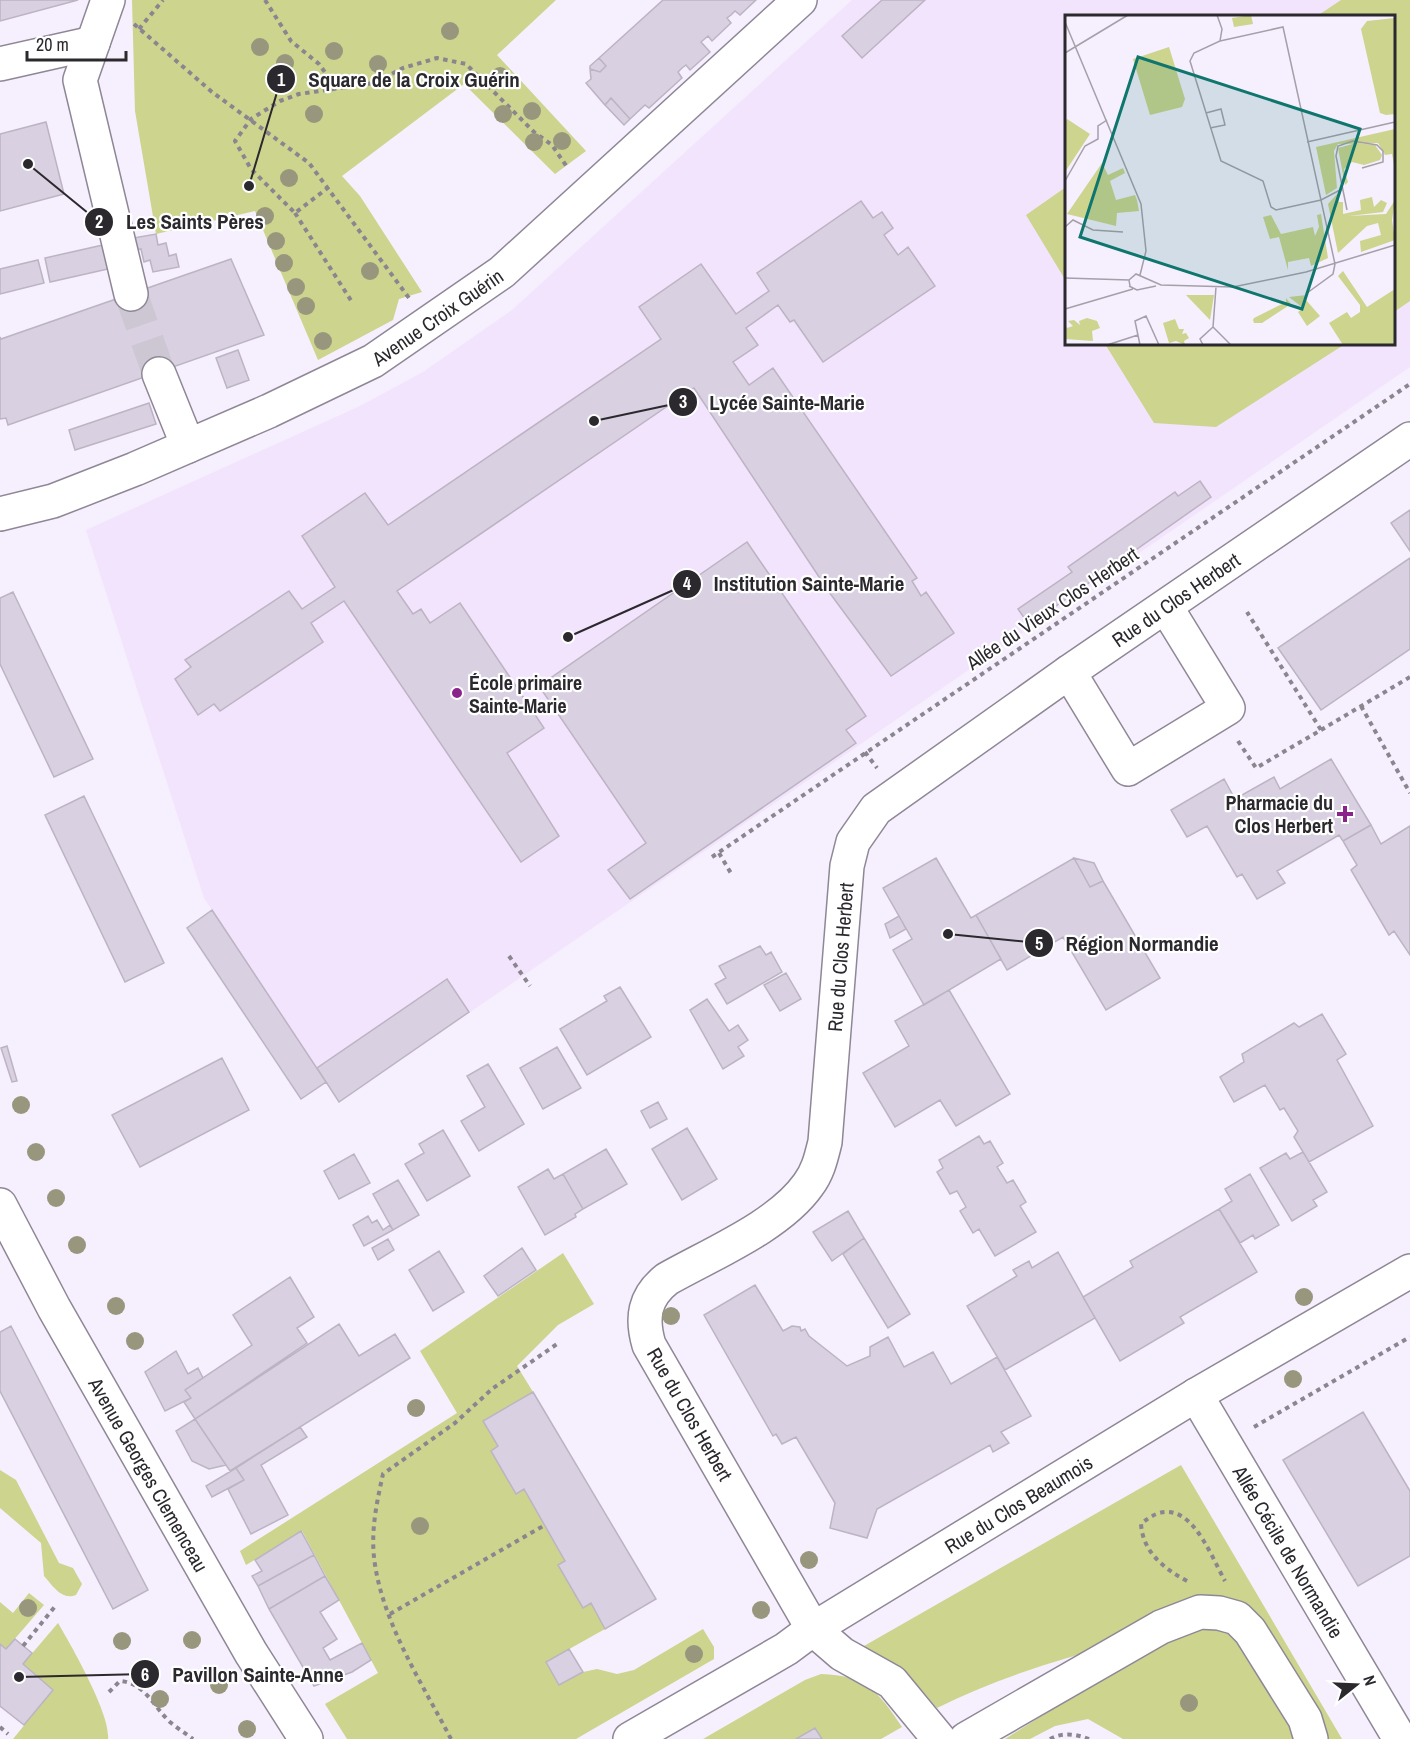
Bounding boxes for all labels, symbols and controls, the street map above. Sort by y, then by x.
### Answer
inset map [1065,15,1395,345]
scale bar [27,24,126,62]
text: 20 m [36,32,69,57]
callout: Square de la Croix Guérin [266,60,531,99]
text: Square de la Croix Guérin [308,65,520,94]
text: 1 [277,67,286,92]
callout: Les Saints Pères [84,202,276,241]
text: Les Saints Pères [126,207,264,236]
text: 2 [95,209,103,234]
street label: Avenue Croix Guérin [365,262,508,372]
callout: Lycée Sainte-Marie [668,383,877,422]
text: Lycée Sainte-Marie [709,388,865,417]
text: 3 [679,389,687,414]
street label: Allée du Vieux Clos Herbert [960,540,1144,676]
street label: Rue du Clos Herbert [1106,546,1245,653]
callout: Institution Sainte-Marie [672,564,916,603]
text: Institution Sainte-Marie [714,569,904,598]
text: 4 [683,571,692,596]
place label: École primaire Sainte-Marie [469,669,582,719]
marker: École primaire Sainte-Marie [450,686,464,700]
place label: Pharmacie du Clos Herbert [1225,789,1334,839]
marker: Pharmacie du Clos Herbert [1338,807,1352,821]
street label: Rue du Clos Herbert [820,881,859,1033]
callout: Région Normandie [1024,924,1231,963]
text: Région Normandie [1065,929,1219,958]
text: 5 [1035,931,1043,956]
street label: Rue du Clos Herbert [641,1343,739,1486]
street label: Avenue Georges Clemenceau [82,1372,215,1576]
street label: Rue du Clos Beaumois [939,1448,1097,1559]
street label: Allée Cécile de Normandie [1227,1459,1350,1643]
callout: Pavillon Sainte-Anne [130,1655,355,1694]
north arrow [1326,1655,1386,1715]
text: Pavillon Sainte-Anne [172,1660,344,1689]
text: 6 [141,1662,149,1687]
text: N [1358,1672,1382,1688]

